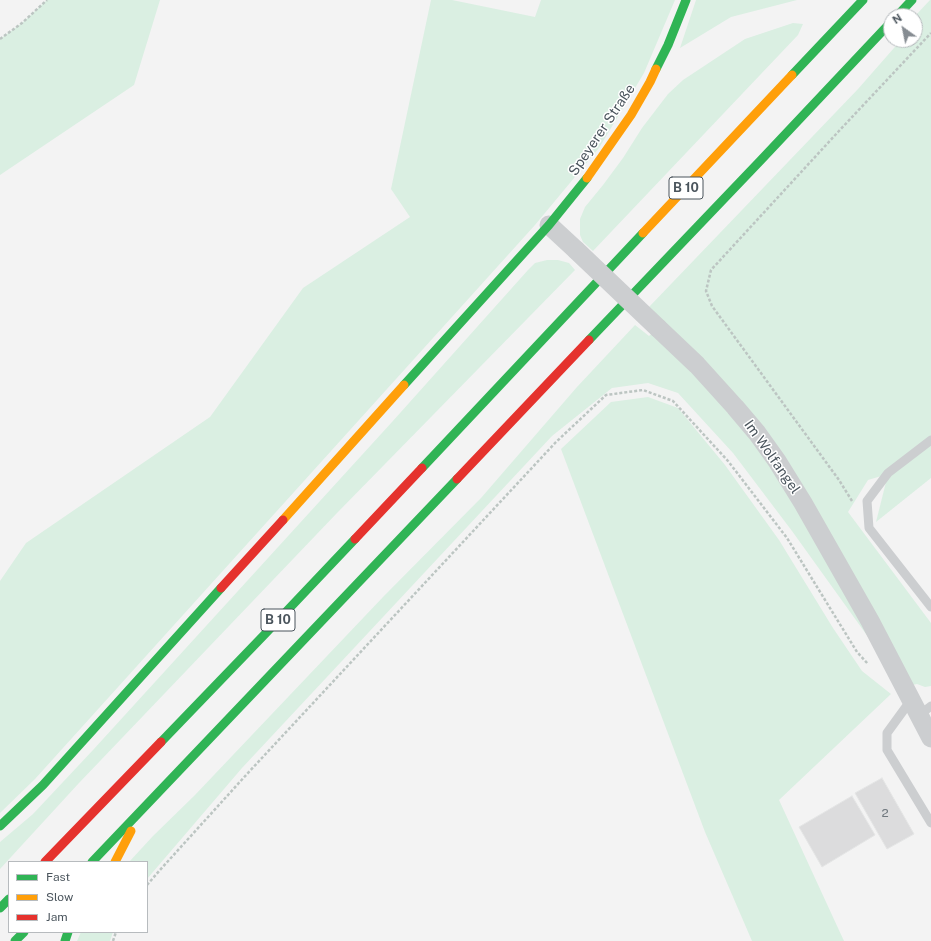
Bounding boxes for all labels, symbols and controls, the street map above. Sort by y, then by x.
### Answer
north arrow [883,8,923,48]
text: N [890,11,904,26]
street label: Speyerer Straße [565,81,639,179]
road number: B 10 [669,177,703,199]
street label: Im Wolfangel [740,417,804,497]
road number: B 10 [261,609,295,631]
house number: 2 [881,806,889,820]
legend [8,861,148,933]
text: Fast [46,870,70,884]
text: Slow [46,890,73,904]
text: Jam [46,910,68,924]

